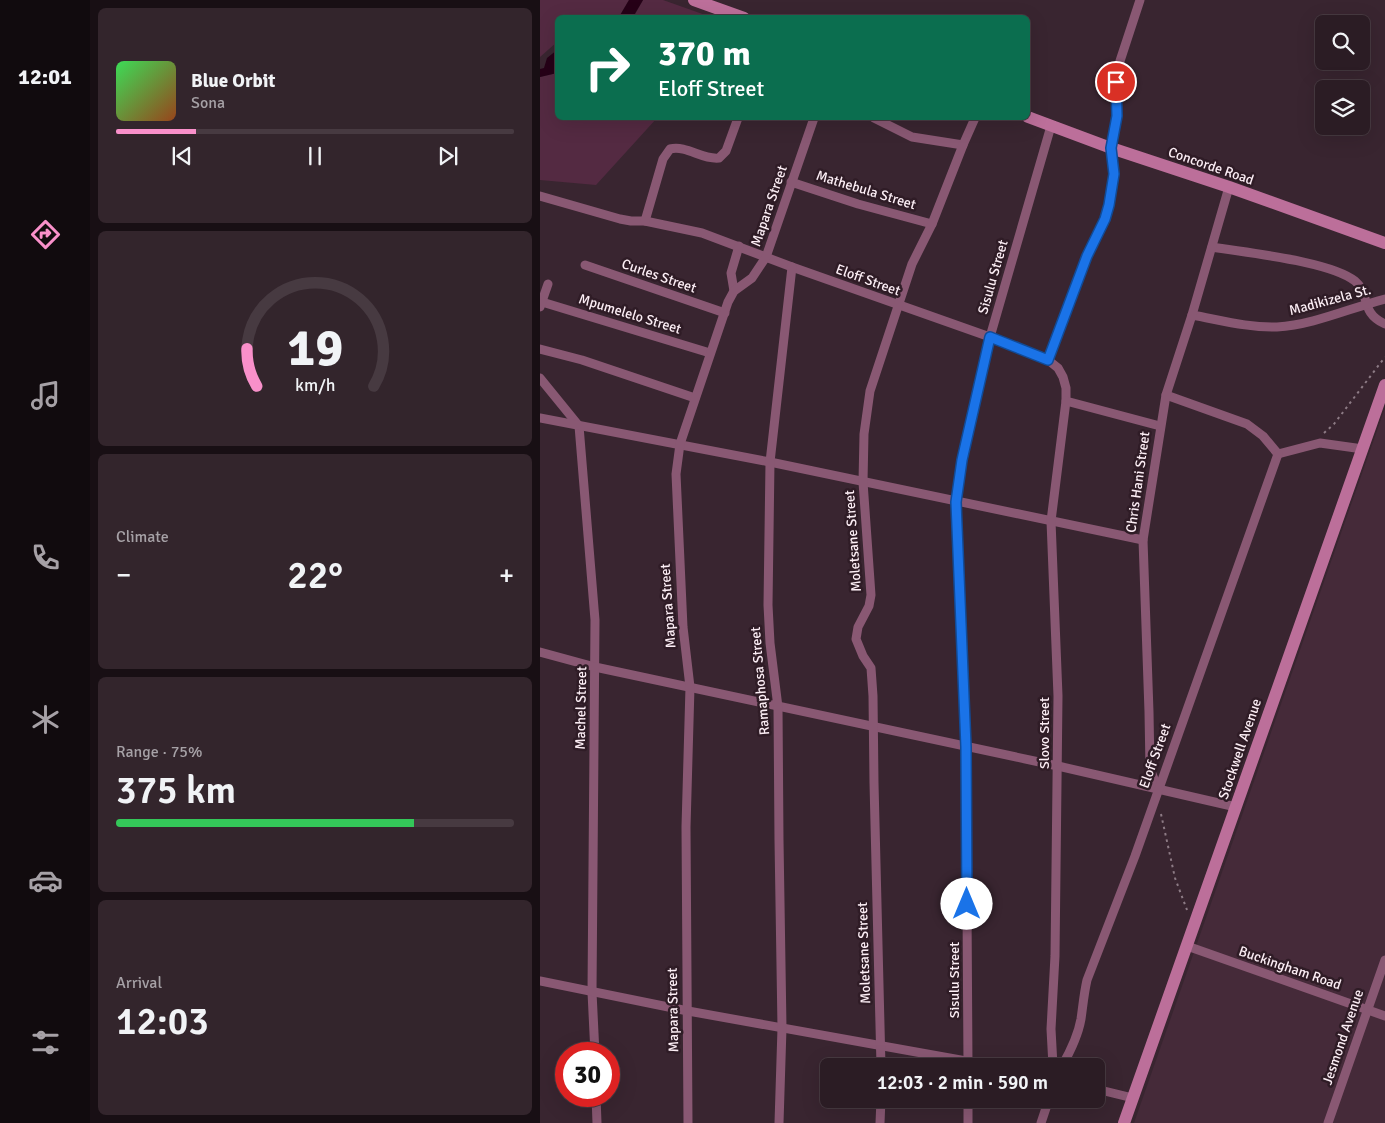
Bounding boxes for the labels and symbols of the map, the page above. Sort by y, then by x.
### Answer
pin [1095,61,1137,103]
street label: Concorde Road [1166,143,1256,189]
street label: Mapara Street [747,163,791,249]
street label: Mathebula Street [814,167,918,213]
street label: Sisulu Street [974,238,1012,316]
street label: Curles Street [619,255,699,297]
street label: Eloff Street [833,260,903,300]
street label: Madikizela St. [1287,281,1373,319]
street label: Mpumelelo Street [577,290,683,338]
street label: Chris Hani Street [1122,430,1154,534]
street label: Moletsane Street [841,489,865,592]
street label: Mapara Street [657,563,679,649]
street label: Ramaphosa Street [747,626,773,736]
street label: Machel Street [572,666,590,750]
street label: Stockwell Avenue [1215,696,1265,802]
street label: Slovo Street [1036,697,1053,769]
street label: Eloff Street [1135,721,1175,791]
position arrow [940,877,992,929]
street label: Moletsane Street [854,902,874,1004]
street label: Sisulu Street [946,942,963,1018]
street label: Buckingham Road [1236,942,1344,994]
street label: Mapara Street [664,967,682,1052]
street label: Jesmond Avenue [1319,987,1367,1087]
speed limit sign: 30 [555,1042,620,1107]

